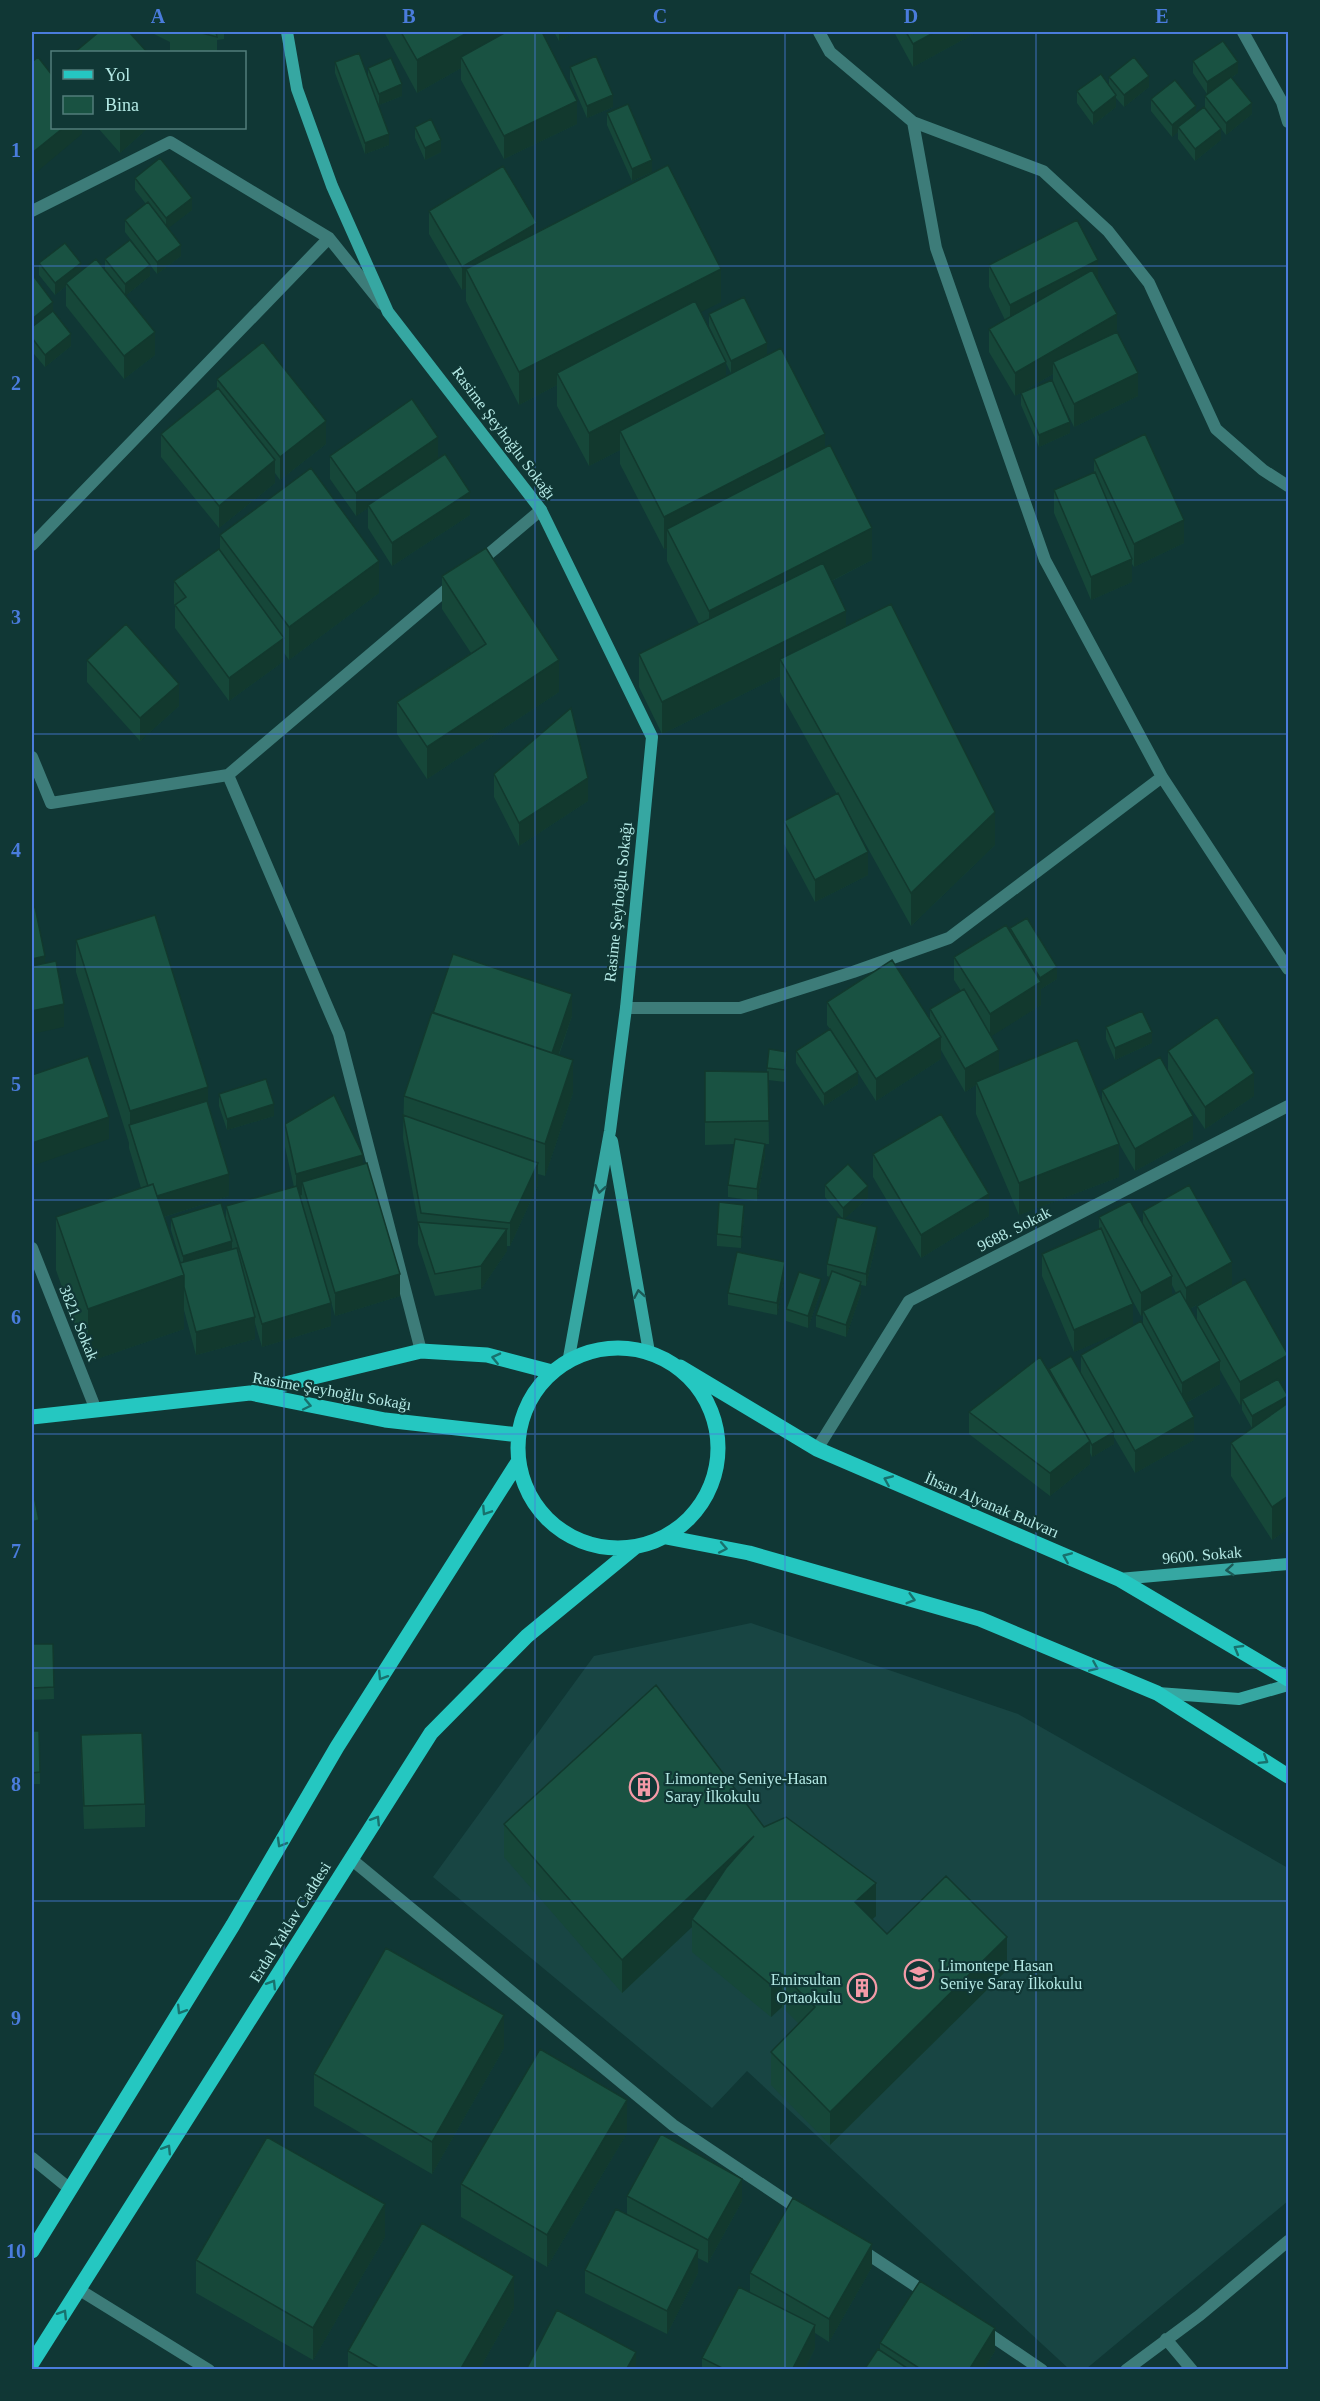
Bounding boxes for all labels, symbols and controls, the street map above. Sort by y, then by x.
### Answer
text: A [151,5,166,27]
text: B [402,5,416,27]
text: C [653,5,667,27]
text: D [904,5,918,27]
text: E [1155,5,1169,27]
legend [51,51,246,129]
text: Yol [105,65,130,85]
text: Bina [105,95,139,115]
text: 1 [11,139,21,161]
street label: Rasime Şeyhoğlu Sokağı [448,364,560,503]
text: 2 [11,372,21,394]
text: 3 [11,606,21,628]
street label: Rasime Şeyhoğlu Sokağı [601,821,636,983]
text: 4 [11,839,21,861]
text: 5 [11,1073,21,1095]
one-way arrow [594,1183,607,1193]
street label: 9688. Sokak [975,1203,1053,1255]
street label: 3821. Sokak [56,1283,102,1363]
one-way arrow [633,1290,645,1299]
text: 6 [11,1306,21,1328]
one-way arrow [491,1352,501,1365]
street label: Rasime Şeyhoğlu Sokağı [251,1369,413,1414]
one-way arrow [302,1397,312,1410]
street label: İhsan Alyanak Bulvarı [922,1469,1062,1542]
one-way arrow [883,1475,894,1487]
one-way arrow [482,1504,493,1515]
text: 7 [11,1540,21,1562]
one-way arrow [718,1541,728,1554]
street label: 9600. Sokak [1161,1543,1243,1567]
one-way arrow [1062,1552,1073,1564]
one-way arrow [1226,1563,1235,1576]
one-way arrow [906,1592,916,1605]
one-way arrow [1234,1645,1244,1657]
one-way arrow [1088,1660,1099,1672]
one-way arrow [378,1669,389,1680]
one-way arrow [1258,1753,1268,1765]
place label: Limontepe Seniye-Hasan Saray İlkokulu [665,1770,827,1806]
building icon: Limontepe Seniye-Hasan Saray İlkokulu [628,1771,660,1803]
text: 8 [11,1773,21,1795]
one-way arrow [369,1815,380,1826]
one-way arrow [277,1836,288,1847]
street label: Erdal Yaklav Caddesi [246,1858,334,1985]
place label: Limontepe Hasan Seniye Saray İlkokulu [940,1957,1082,1993]
school or university icon: Limontepe Hasan Seniye Saray İlkokulu [903,1958,935,1990]
place label: Emirsultan Ortaokulu [771,1971,841,2006]
building icon: Emirsultan Ortaokulu [846,1972,878,2004]
one-way arrow [264,1980,276,1990]
one-way arrow [176,2004,188,2014]
text: 9 [11,2007,21,2029]
one-way arrow [160,2145,172,2155]
text: 10 [6,2240,26,2262]
one-way arrow [56,2310,67,2321]

